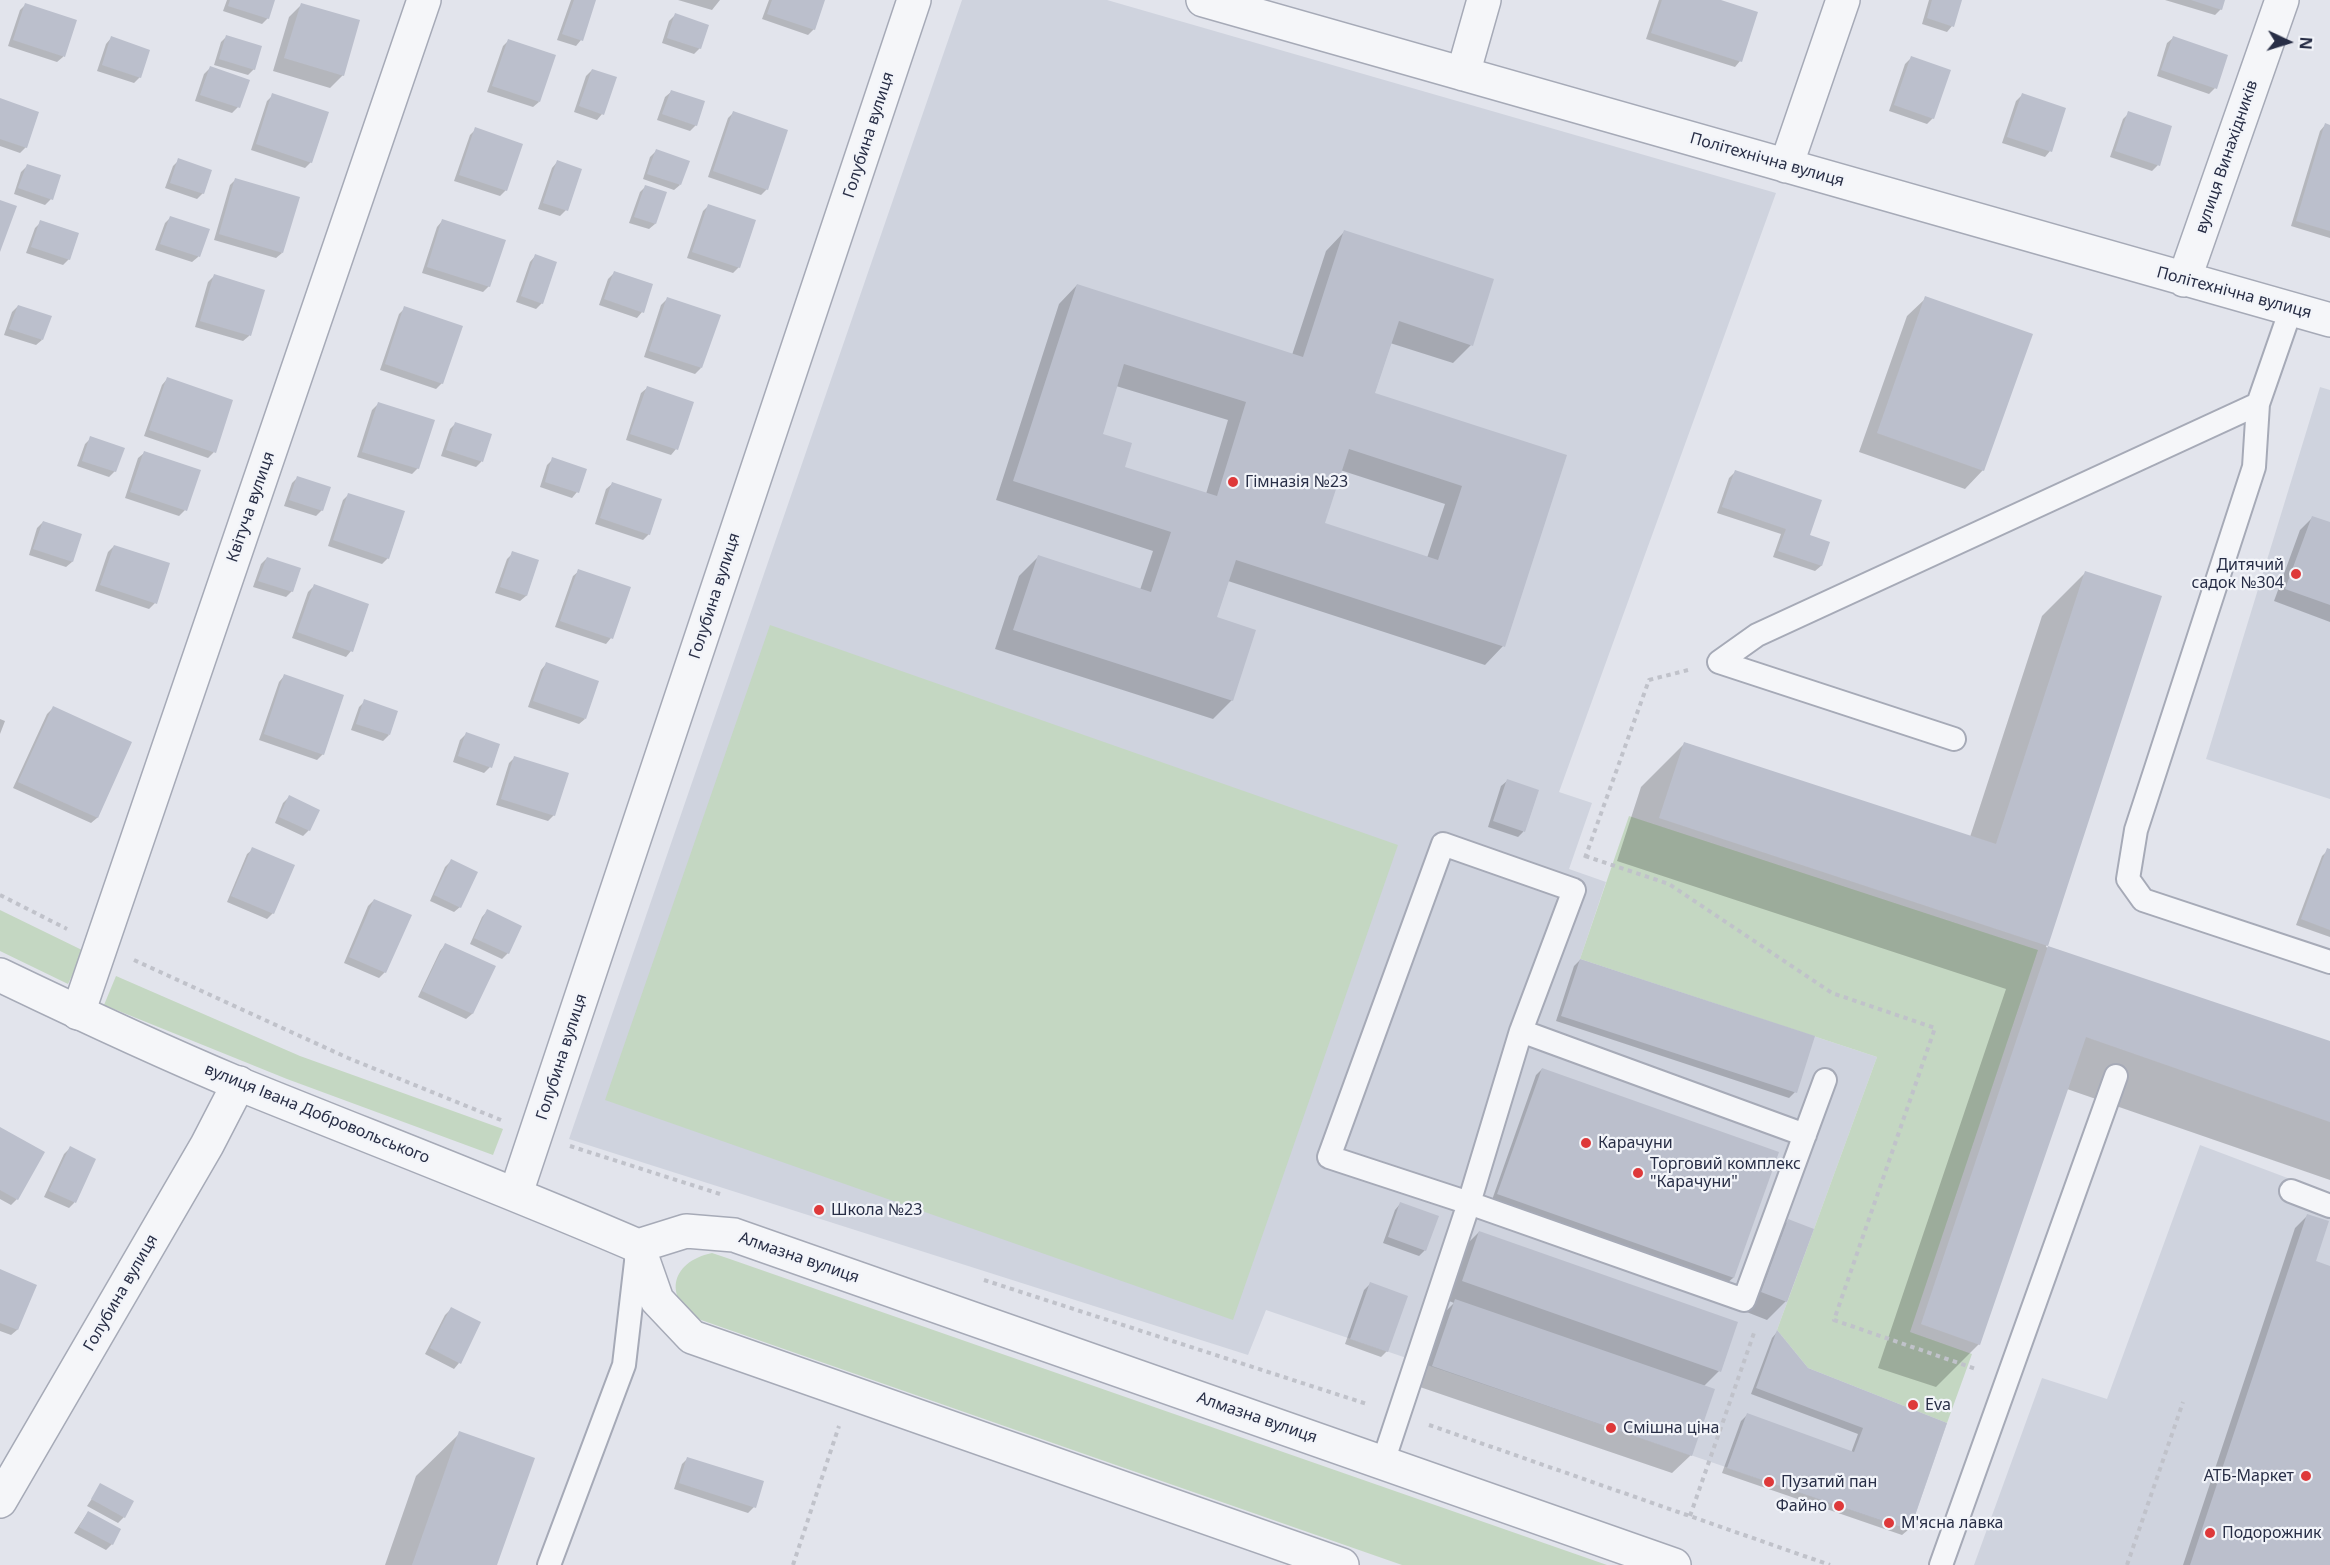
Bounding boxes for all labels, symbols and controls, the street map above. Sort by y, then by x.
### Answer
north arrow [2258,12,2318,72]
text: N [2295,36,2317,51]
street label: Голубина вулиця [840,70,898,200]
street label: вулиця Винахідників [2192,78,2262,236]
street label: Політехнічна вулиця [1688,129,1846,191]
street label: Політехнічна вулиця [2154,263,2314,323]
street label: Квітуча вулиця [223,449,279,565]
place label: Гімназія №23 [1245,472,1348,492]
marker: Гімназія №23 [1226,475,1240,489]
street label: Голубина вулиця [686,531,744,661]
place label: Дитячий садок №304 [2192,555,2284,593]
marker: Дитячий садок №304 [2289,567,2303,581]
street label: Голубина вулиця [533,992,591,1122]
street label: вулиця Івана Добровольського [202,1060,432,1168]
place label: Карачуни [1598,1133,1673,1153]
marker: Карачуни [1579,1136,1593,1150]
place label: Торговий комплекс "Карачуни" [1650,1154,1801,1192]
marker: Торговий комплекс "Карачуни" [1631,1166,1645,1180]
place label: Школа №23 [831,1200,922,1220]
marker: Школа №23 [812,1203,826,1217]
street label: Алмазна вулиця [736,1228,862,1288]
street label: Голубина вулиця [80,1231,162,1355]
street label: Алмазна вулиця [1194,1388,1320,1448]
place label: Eva [1925,1395,1951,1415]
marker: Eva [1906,1398,1920,1412]
place label: Смішна ціна [1623,1418,1719,1438]
marker: Смішна ціна [1604,1421,1618,1435]
place label: АТБ-Маркет [2204,1466,2294,1486]
marker: АТБ-Маркет [2299,1469,2313,1483]
place label: Пузатий пан [1781,1472,1877,1492]
marker: Пузатий пан [1762,1475,1776,1489]
place label: Файно [1776,1496,1827,1516]
marker: Файно [1832,1499,1846,1513]
place label: М'ясна лавка [1901,1513,2003,1533]
marker: М'ясна лавка [1882,1516,1896,1530]
place label: Подорожник [2222,1523,2322,1543]
marker: Подорожник [2203,1526,2217,1540]

